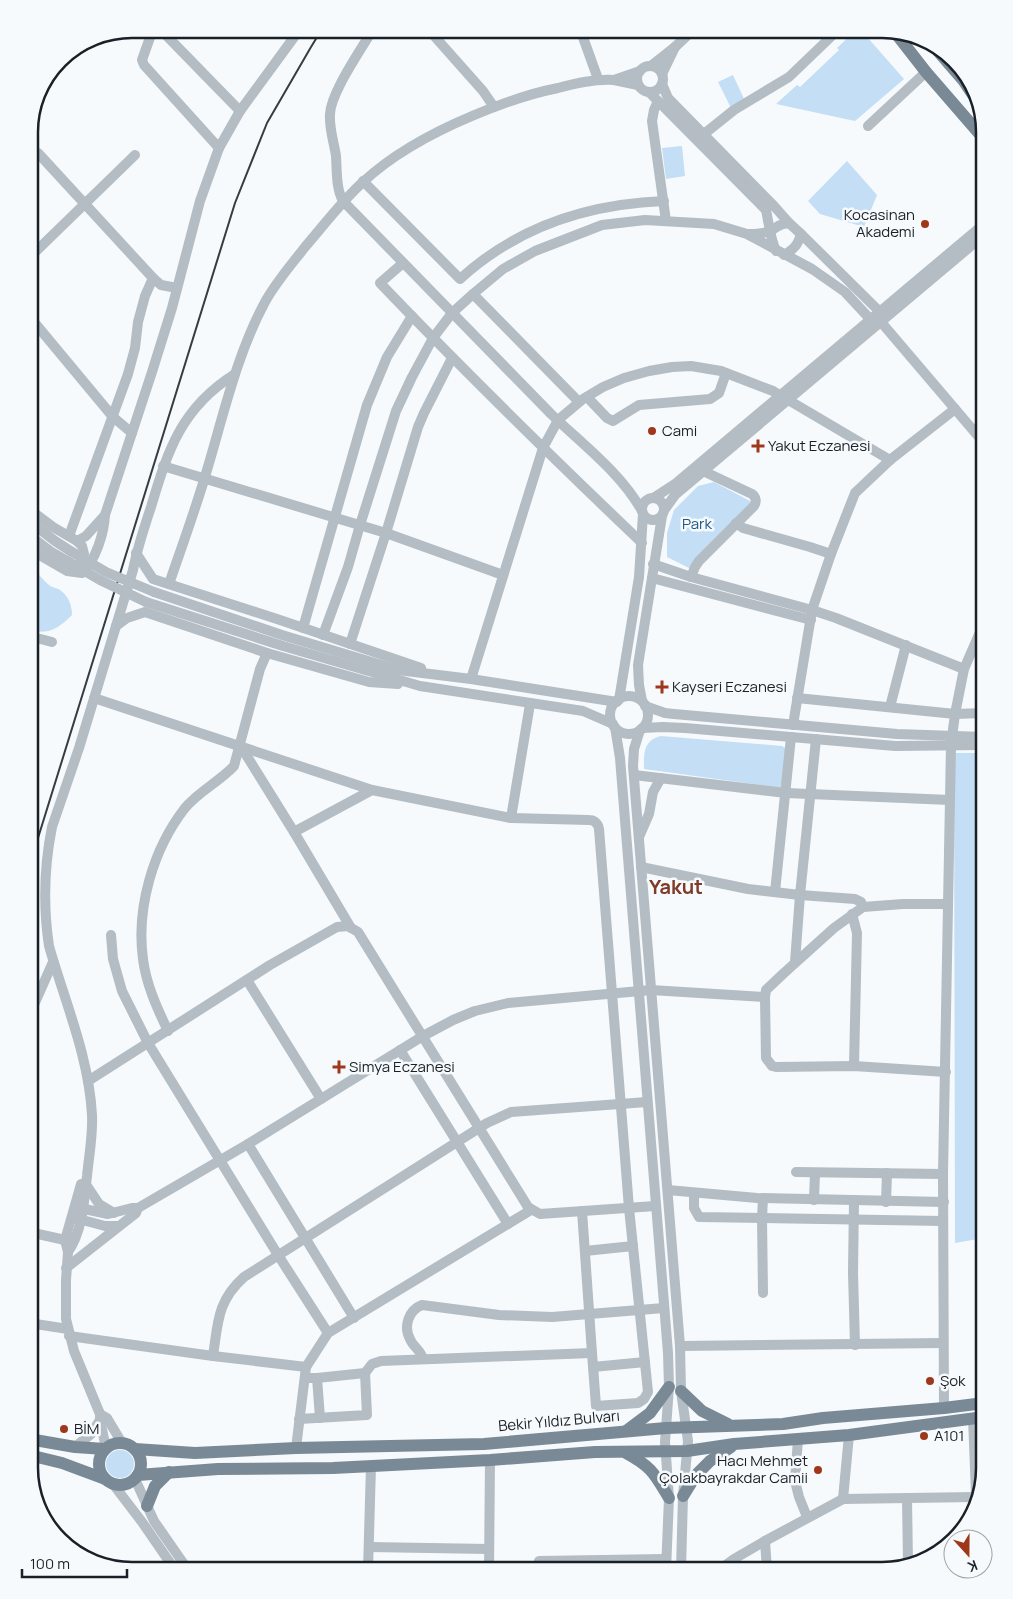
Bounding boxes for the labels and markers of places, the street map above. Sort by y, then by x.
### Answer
place label: Kocasinan Akademi [844,204,915,242]
marker: Kocasinan Akademi [919,218,931,230]
place label: Cami [662,420,697,441]
marker: Cami [646,425,658,437]
place label: Yakut Eczanesi [768,435,871,456]
marker: Yakut Eczanesi [752,440,764,452]
place label: Kayseri Eczanesi [672,676,787,697]
marker: Kayseri Eczanesi [656,681,668,693]
place label: Simya Eczanesi [349,1056,455,1077]
marker: Simya Eczanesi [333,1061,345,1073]
place label: Şok [940,1370,966,1391]
marker: Şok [924,1375,936,1387]
place label: BİM [74,1418,99,1439]
marker: BİM [58,1423,70,1435]
place label: A101 [934,1425,964,1446]
marker: A101 [918,1430,930,1442]
place label: Hacı Mehmet Çolakbayrakdar Camii [659,1450,808,1488]
marker: Hacı Mehmet Çolakbayrakdar Camii [812,1464,824,1476]

